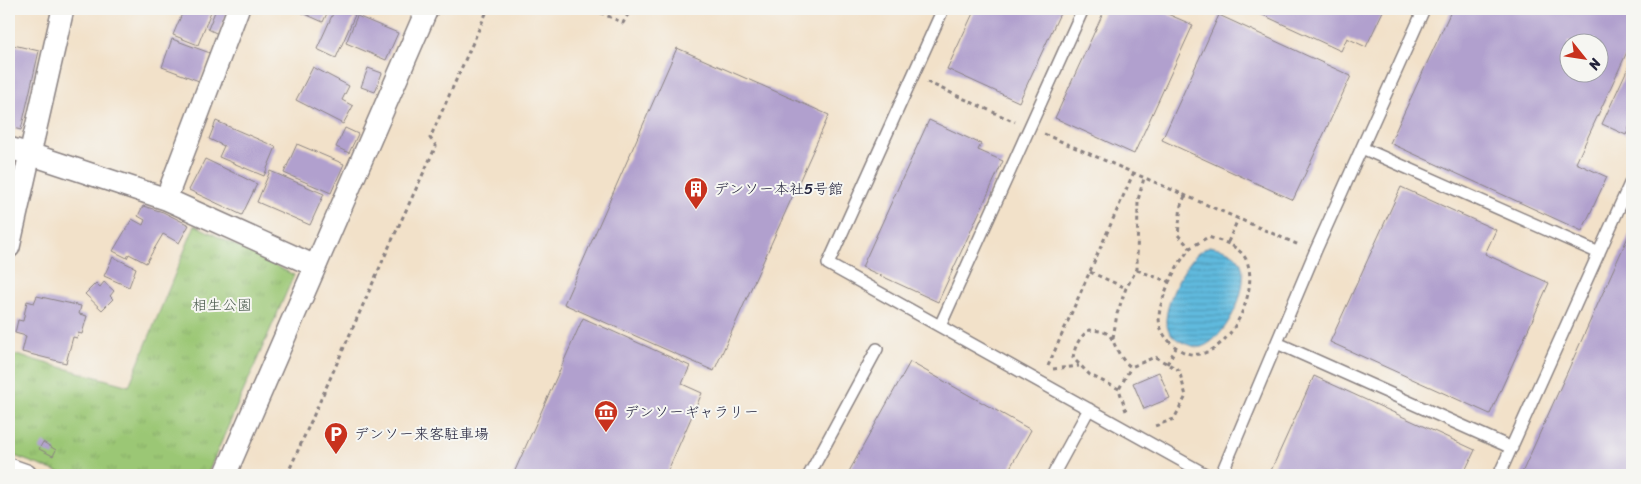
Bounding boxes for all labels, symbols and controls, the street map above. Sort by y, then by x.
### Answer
north arrow [1558,32,1608,82]
text: N [1581,53,1609,75]
building icon: デンソー本社5号館 [683,176,709,210]
place label: デンソー本社5号館 [714,176,843,202]
park label: 相生公園 [192,292,252,318]
museum icon: デンソーギャラリー [593,399,619,433]
place label: デンソーギャラリー [624,399,759,425]
parking icon: デンソー来客駐車場 [323,421,349,455]
place label: デンソー来客駐車場 [354,421,489,447]

